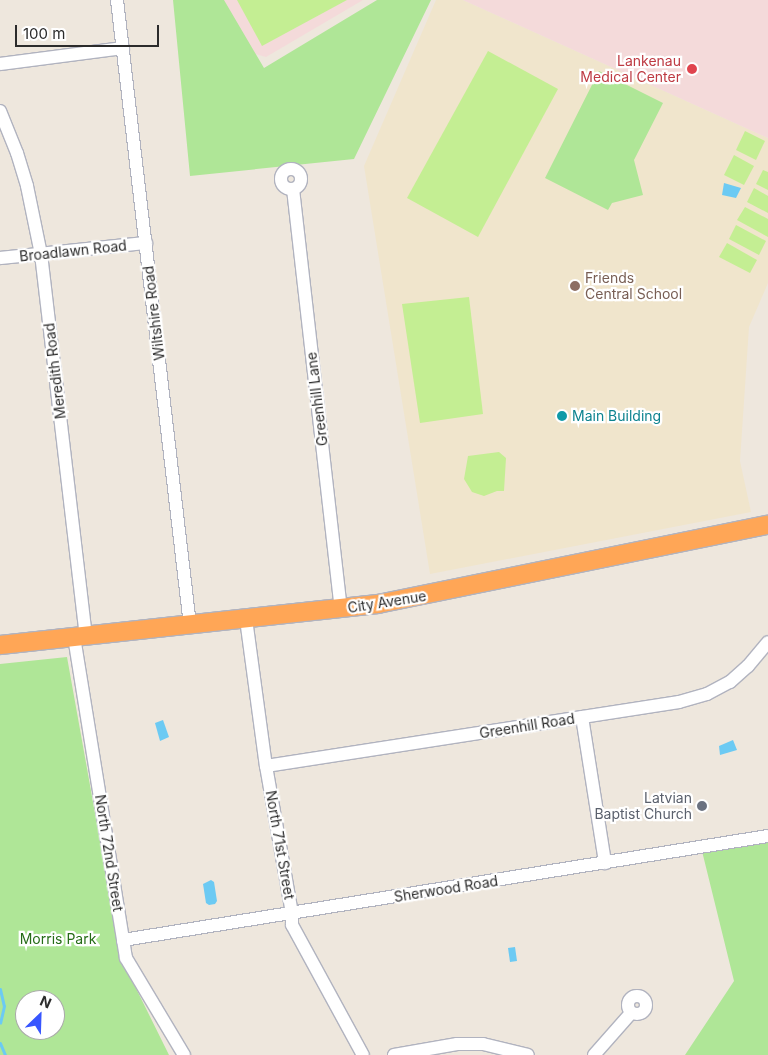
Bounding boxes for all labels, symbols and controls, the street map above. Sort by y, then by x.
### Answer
scale bar [18,15,161,47]
text: 100 m [23,24,65,43]
place label: Lankenau Medical Center [580,53,681,85]
marker: Lankenau Medical Center [685,62,699,76]
street label: Broadlawn Road [18,237,128,265]
street label: Wiltshire Road [140,265,168,361]
place label: Friends Central School [585,270,682,302]
marker: Friends Central School [569,280,581,292]
street label: Meredith Road [41,322,69,420]
street label: Greenhill Lane [303,351,331,447]
place label: Main Building [572,408,661,424]
marker: Main Building [556,410,568,422]
street label: City Avenue [346,587,428,617]
street label: Greenhill Road [478,710,576,742]
street label: North 71st Street [262,789,298,901]
place label: Latvian Baptist Church [594,790,692,822]
street label: North 72nd Street [91,793,127,913]
marker: Latvian Baptist Church [696,800,708,812]
street label: Sherwood Road [393,872,499,906]
park label: Morris Park [20,931,96,947]
north arrow [15,990,65,1040]
text: N [38,992,54,1012]

